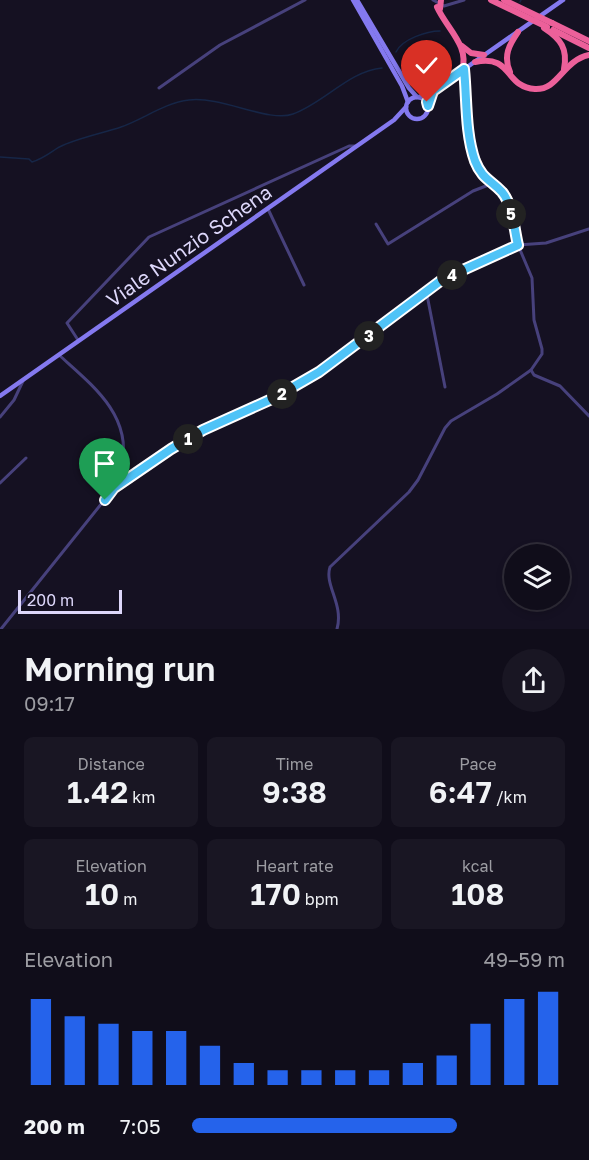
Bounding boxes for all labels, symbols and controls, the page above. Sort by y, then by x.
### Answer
pin [401,40,452,102]
icon: check [410,49,443,82]
street label: Viale Nunzio Schena [101,179,276,311]
pin: 5 [496,199,526,229]
text: 5 [506,204,516,224]
pin: 4 [437,260,467,290]
text: 4 [447,265,457,285]
pin: 3 [354,321,384,351]
text: 3 [364,326,374,346]
pin: 2 [267,379,297,409]
text: 2 [277,384,287,404]
pin: 1 [173,424,203,454]
text: 1 [184,429,192,449]
pin [79,438,130,500]
icon: arrive [88,447,121,480]
map controls [504,544,570,610]
button: layers [504,544,570,610]
scale bar [18,587,122,614]
text: 200 m [27,590,74,610]
text: Morning run [24,649,216,688]
button: share [502,649,565,712]
text: 09:17 [24,691,75,715]
text: Distance [78,754,145,774]
text: Time [276,754,313,774]
text: Pace [459,754,497,774]
text: 1.42 [67,774,128,810]
text: 9:38 [262,774,327,810]
text: 6:47 [429,774,492,810]
text: km [128,787,155,807]
text: /km [492,787,527,807]
text: Elevation [76,856,147,876]
text: Heart rate [255,856,334,876]
text: kcal [462,856,494,876]
text: 10 [85,876,119,912]
text: 170 [250,876,301,912]
text: 108 [451,876,504,912]
text: m [119,889,137,909]
text: bpm [301,889,339,909]
text: Elevation [24,947,113,971]
text: 49–59 m [484,947,565,971]
text: 200 m [24,1114,85,1138]
text: 7:05 [120,1114,161,1138]

